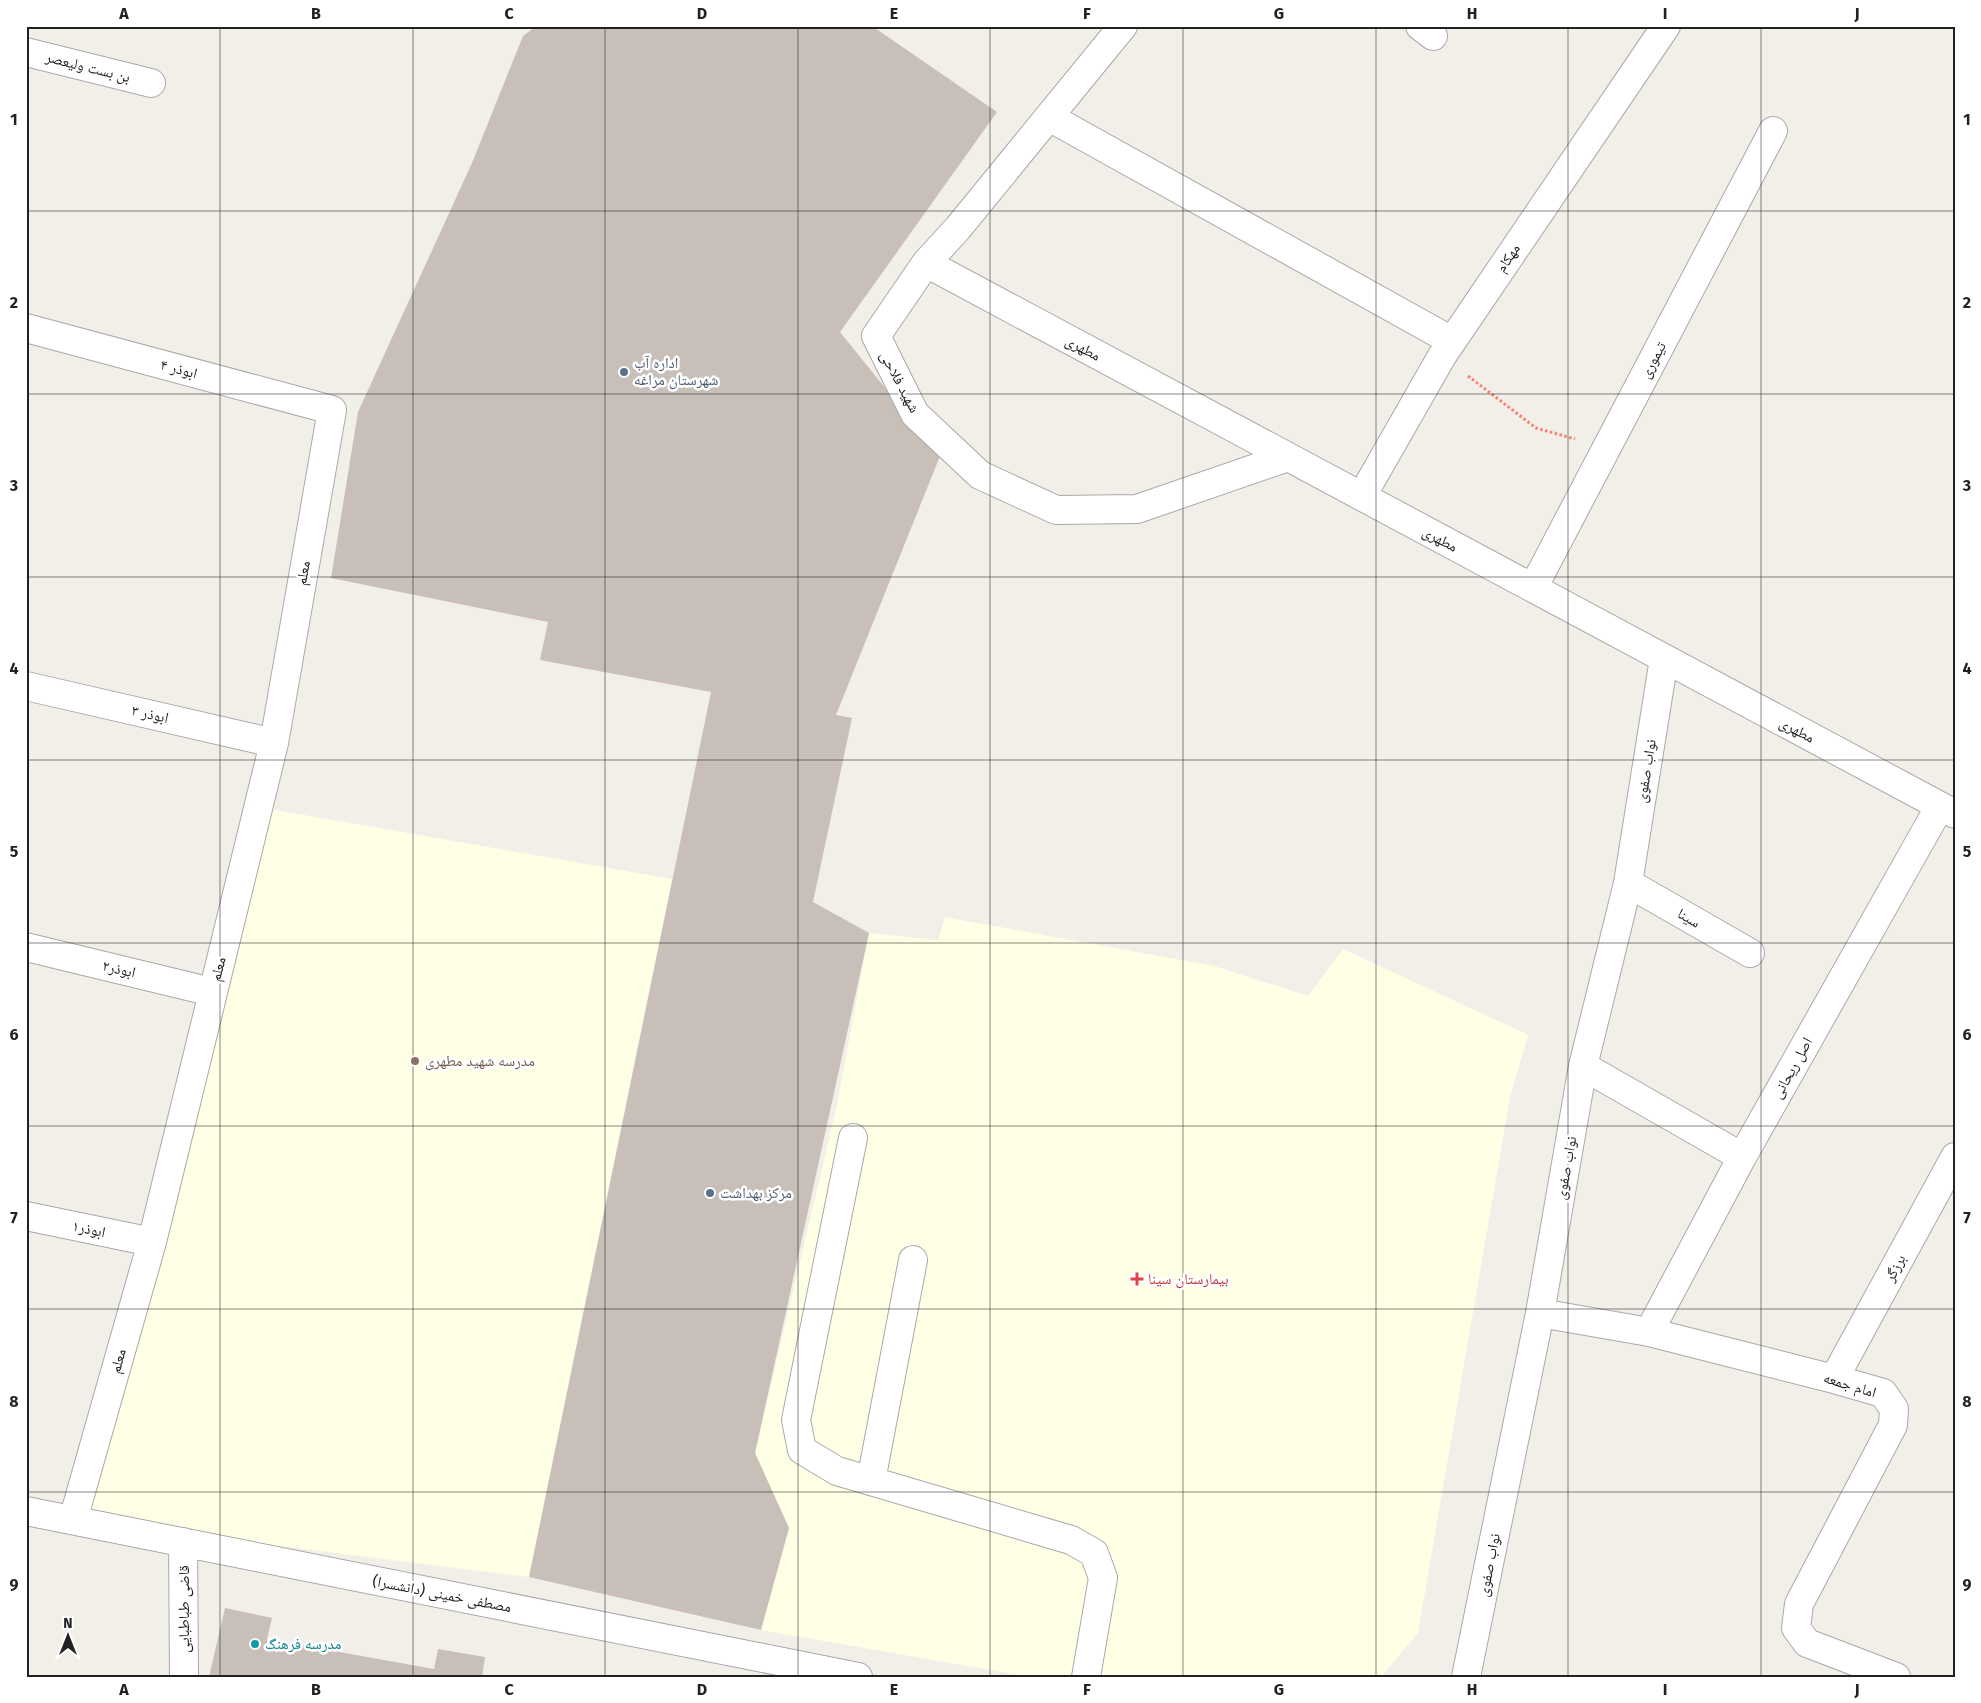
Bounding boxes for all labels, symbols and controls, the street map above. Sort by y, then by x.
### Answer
text: A [118,4,129,23]
text: B [311,4,321,23]
text: C [504,4,514,23]
text: D [697,4,707,23]
text: E [890,4,898,23]
text: F [1083,4,1091,23]
text: G [1274,4,1284,23]
text: H [1467,4,1477,23]
text: I [1663,4,1667,23]
text: J [1853,4,1860,23]
street label: بن بست ولیعصر [43,48,132,87]
text: 1 [10,110,18,129]
text: 1 [1963,110,1971,129]
street label: مهکام [1492,240,1525,276]
text: 2 [10,293,18,312]
text: 2 [1963,293,1971,312]
street label: مطهری [1062,331,1104,366]
street label: تیموری [1636,338,1671,382]
street label: شهید فلاحی [875,348,924,417]
place label: اداره آب شهرستان مراغه [634,354,718,390]
street label: ابوذر ۴ [159,355,199,383]
marker: اداره آب شهرستان مراغه [618,366,630,378]
text: 3 [9,476,18,495]
text: 3 [1962,476,1971,495]
street label: مطهری [1419,522,1461,557]
street label: معلم [292,559,315,587]
text: 4 [9,659,19,678]
text: 4 [1962,659,1972,678]
street label: ابوذر ۳ [130,701,170,727]
street label: مطهری [1776,713,1818,748]
street label: نواب صفوی [1632,738,1661,804]
text: 5 [10,842,19,861]
text: 5 [1963,842,1972,861]
street label: سینا [1674,904,1704,932]
street label: معلم [206,955,231,983]
street label: ابوذر۲ [101,956,137,982]
text: 6 [9,1025,19,1044]
text: 6 [1962,1025,1972,1044]
street label: اصل ریحانی [1768,1034,1817,1102]
place label: مدرسه شهید مطهری [425,1052,535,1071]
marker: مدرسه شهید مطهری [409,1055,421,1067]
street label: نواب صفوی [1552,1135,1581,1201]
place label: مرکز بهداشت [720,1184,792,1202]
marker: مرکز بهداشت [704,1187,716,1199]
text: 7 [10,1208,18,1227]
text: 7 [1963,1208,1971,1227]
street label: ابوذر۱ [71,1217,107,1241]
street label: برزگر [1880,1251,1910,1286]
place label: بیمارستان سینا [1148,1270,1229,1289]
marker: بیمارستان سینا [1130,1272,1144,1286]
street label: معلم [106,1347,131,1376]
street label: امام جمعه [1821,1368,1879,1402]
text: 8 [9,1392,19,1411]
text: 8 [1962,1392,1972,1411]
street label: نواب صفوی [1474,1532,1505,1598]
street label: قاضی طباطبایی [175,1565,194,1653]
street label: مصطفی خمینی (دانشسرا) [371,1572,513,1617]
text: 9 [10,1575,19,1594]
text: 9 [1963,1575,1972,1594]
north arrow [42,1610,92,1660]
text: N [63,1615,73,1632]
place label: مدرسه فرهنگ [265,1635,342,1653]
marker: مدرسه فرهنگ [249,1638,261,1650]
text: A [118,1680,129,1699]
text: B [311,1680,321,1699]
text: C [504,1680,514,1699]
text: D [697,1680,707,1699]
text: E [890,1680,898,1699]
text: F [1083,1680,1091,1699]
text: G [1274,1680,1284,1699]
text: H [1467,1680,1477,1699]
text: I [1663,1680,1667,1699]
text: J [1853,1680,1860,1699]

